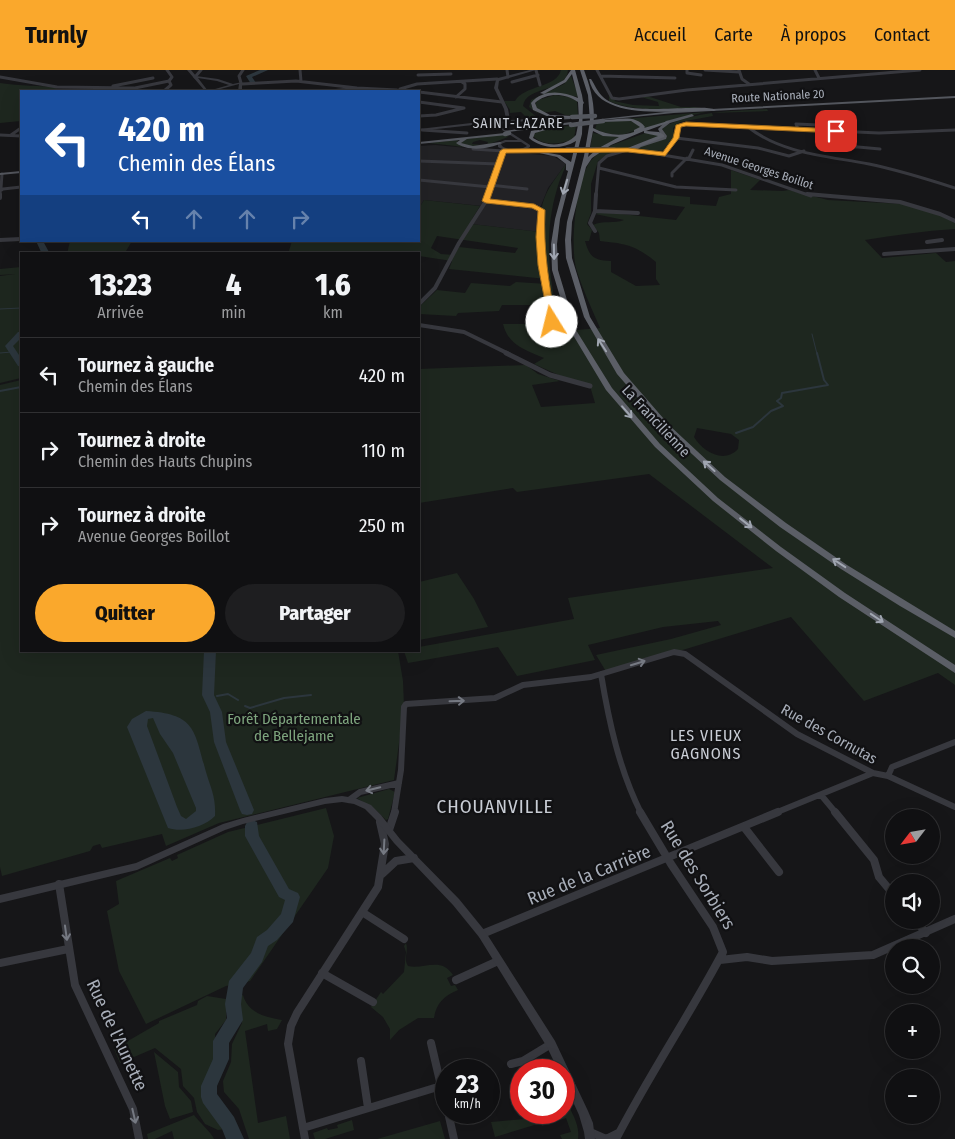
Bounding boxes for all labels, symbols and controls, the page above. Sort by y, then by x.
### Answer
text: Turnly [25,21,87,49]
text: Accueil [634,24,686,46]
text: Carte [714,24,753,46]
text: À propos [781,24,846,46]
text: Contact [874,24,930,46]
street label: Route Nationale 20 [731,87,825,105]
text: 420 m [118,108,205,150]
icon: left [35,110,100,175]
pin [815,110,857,152]
district label: SAINT-LAZARE [472,115,564,132]
icon: arrive [822,117,850,145]
street label: Avenue Georges Boillot [703,144,815,192]
text: Chemin des Élans [118,150,276,177]
one-way arrow [559,179,569,195]
icon: left [127,205,155,233]
icon: ahead [180,205,208,233]
icon: ahead [233,205,261,233]
icon: right [286,205,314,233]
one-way arrow [549,243,559,259]
text: 13:23 [89,267,152,303]
text: 4 [226,267,241,303]
text: 1.6 [315,267,351,303]
position arrow [525,295,577,347]
text: Arrivée [97,303,144,322]
text: min [221,303,246,322]
text: km [323,303,343,322]
one-way arrow [597,338,607,352]
text: Tournez à gauche [78,354,214,377]
icon: left [35,361,63,389]
text: 420 m [359,364,405,387]
text: Chemin des Élans [78,377,193,396]
street label: La Francilienne [618,381,694,461]
one-way arrow [621,405,632,418]
text: Tournez à droite [78,429,206,452]
icon: right [35,436,63,464]
text: 110 m [361,439,405,462]
text: Chemin des Hauts Chupins [78,452,252,471]
one-way arrow [703,460,716,472]
text: Tournez à droite [78,504,206,527]
icon: right [35,511,63,539]
text: 250 m [359,514,405,537]
one-way arrow [739,517,752,528]
text: Avenue Georges Boillot [78,527,230,546]
one-way arrow [833,558,847,568]
button: Quitter [35,584,215,642]
button: Partager [225,584,405,642]
one-way arrow [870,613,884,623]
one-way arrow [629,658,645,668]
one-way arrow [449,697,465,706]
street label: Rue des Cornutas [778,700,880,768]
park label: Forêt Départementale de Bellejame [227,710,361,745]
district label: LES VIEUX GAGNONS [670,726,742,763]
one-way arrow [365,785,381,794]
district label: CHOUANVILLE [436,795,554,818]
north arrow [885,809,940,864]
map controls [885,809,940,1124]
street label: Rue des Sorbiers [656,817,740,934]
one-way arrow [380,839,389,855]
street label: Rue de la Carrière [524,840,654,910]
button: sound [885,874,940,929]
one-way arrow [61,924,71,940]
button: search [885,939,940,994]
street label: Rue de l'Aunette [82,976,152,1094]
button: + [885,1004,940,1059]
speed limit sign: 30 [510,1059,575,1124]
button: − [885,1069,940,1124]
text: 23 [456,1070,479,1100]
text: km/h [454,1097,481,1111]
one-way arrow [130,1108,139,1124]

